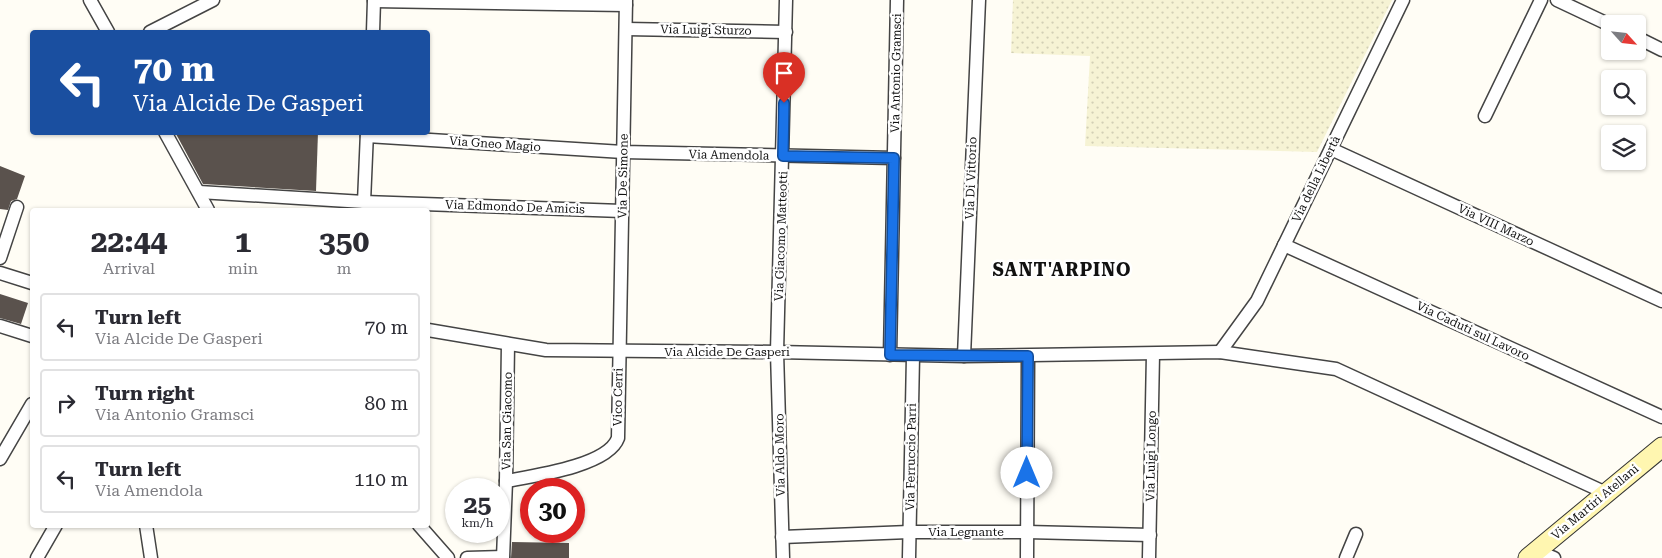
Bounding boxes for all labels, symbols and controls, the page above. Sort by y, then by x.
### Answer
street label: Via Antonio Gramsci [888,13,904,133]
north arrow [1601,15,1646,60]
map controls [1601,15,1646,170]
street label: Via Luigi Sturzo [660,22,752,38]
text: 70 m [133,49,215,90]
icon: left [50,50,115,115]
pin [763,52,805,103]
icon: arrive [770,59,798,87]
button: search [1601,70,1646,115]
text: Via Alcide De Gasperi [133,91,363,116]
button: layers [1601,125,1646,170]
street label: Via De Simone [615,133,631,218]
street label: Via della Libertà [1289,133,1343,225]
street label: Via Gneo Magio [449,134,541,154]
street label: Via Di Vittorio [963,136,979,220]
street label: Via Amendola [689,147,770,163]
street label: Via Giacomo Matteotti [772,171,790,301]
street label: Via Edmondo De Amicis [445,198,585,216]
street label: Via VIII Marzo [1456,201,1536,249]
text: 22:44 [91,224,167,259]
text: 1 [235,224,251,259]
text: 350 [319,224,369,259]
text: Arrival [103,259,155,278]
text: min [228,259,258,278]
text: m [337,259,351,278]
district label: SANT'ARPINO [993,259,1132,280]
street label: Via Caduti sul Lavoro [1414,299,1532,363]
text: Turn left [95,306,181,329]
icon: left [52,313,80,341]
text: 70 m [365,316,408,339]
text: Via Alcide De Gasperi [95,329,263,348]
street label: Via Alcide De Gasperi [664,345,790,359]
street label: Vico Cerri [610,368,626,426]
street label: Via San Giacomo [499,372,515,470]
text: Turn right [95,382,195,405]
icon: right [52,389,80,417]
text: 80 m [365,392,408,415]
street label: Via Ferruccio Parri [903,403,919,511]
text: Via Antonio Gramsci [95,405,254,424]
street label: Via Luigi Longo [1143,411,1159,501]
street label: Via Aldo Moro [772,413,788,497]
position arrow [1000,446,1052,498]
text: Turn left [95,458,181,481]
street label: Via Martiri Atellani [1549,461,1642,543]
icon: left [52,465,80,493]
text: 110 m [354,468,408,491]
speed limit sign: 30 [520,478,585,543]
text: Via Amendola [95,481,203,500]
text: 25 [463,490,492,519]
text: km/h [461,516,494,530]
street label: Via Legnante [928,525,1004,539]

